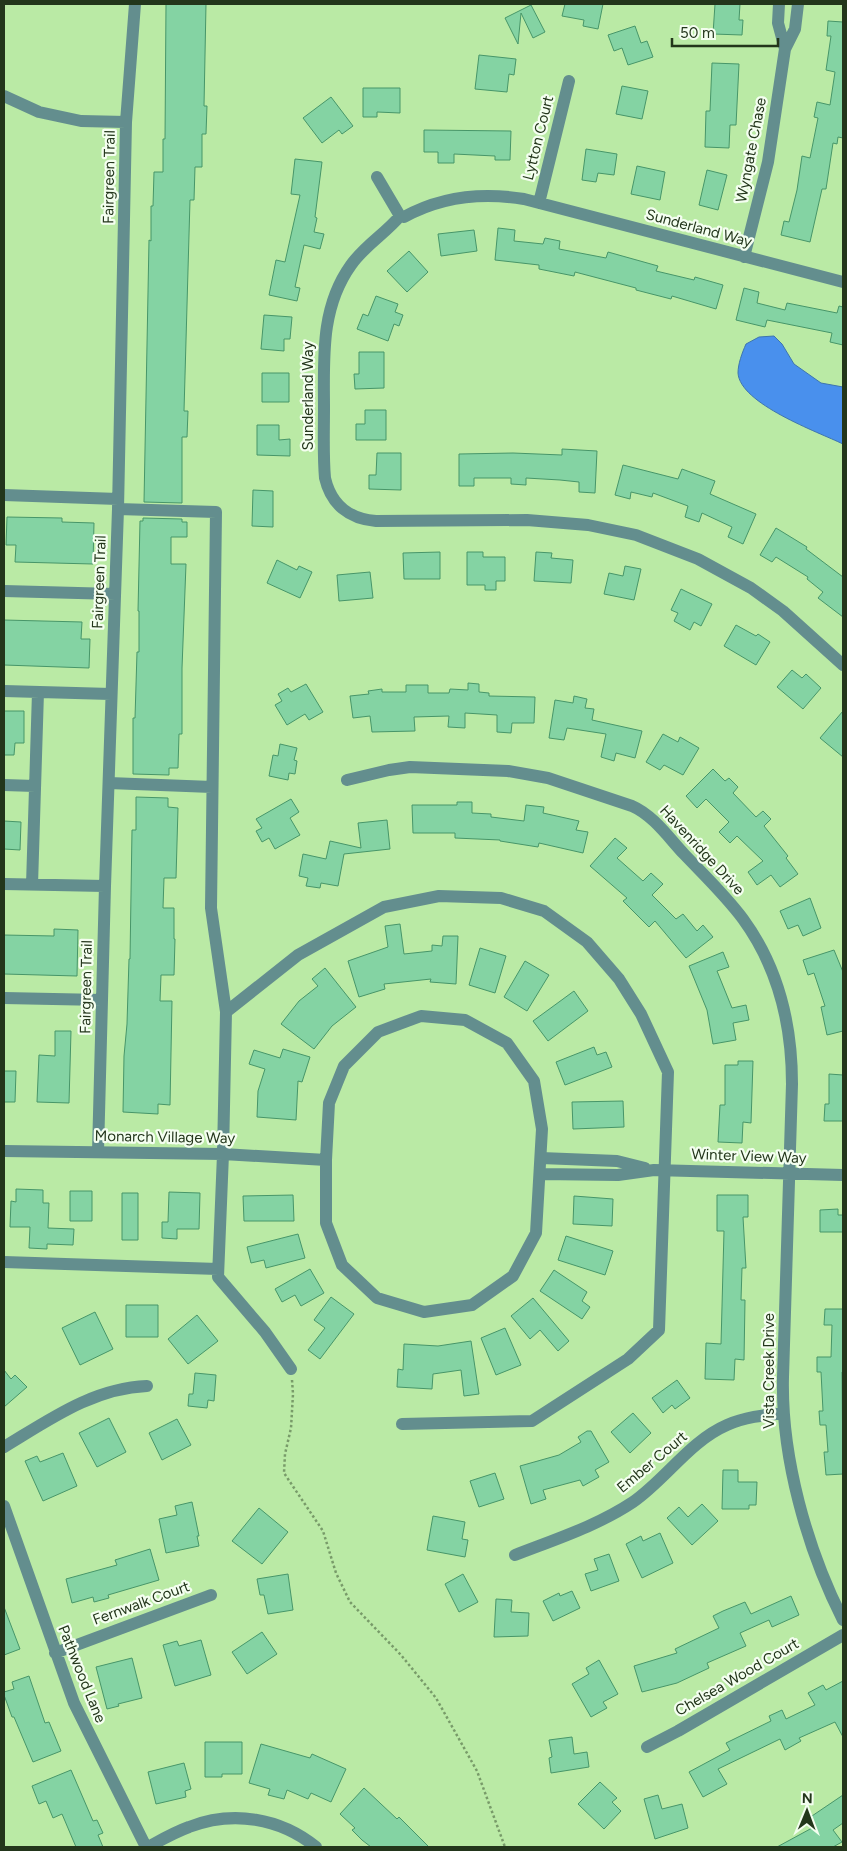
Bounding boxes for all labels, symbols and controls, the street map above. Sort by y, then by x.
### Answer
scale bar [672,15,778,47]
text: 50 m [680,24,715,42]
street label: Lytton Court [519,94,557,182]
street label: Wyngate Chase [732,96,770,204]
street label: Fairgreen Trail [99,130,119,224]
street label: Sunderland Way [644,205,754,251]
street label: Sunderland Way [299,341,317,451]
street label: Fairgreen Trail [88,535,110,629]
street label: Havenridge Drive [656,802,748,898]
street label: Fairgreen Trail [76,940,96,1034]
street label: Monarch Village Way [94,1127,236,1147]
street label: Winter View Way [691,1145,807,1167]
street label: Vista Creek Drive [760,1313,778,1429]
street label: Ember Court [613,1427,691,1497]
street label: Fernwalk Court [90,1577,192,1629]
street label: Pathwood Lane [54,1623,110,1725]
street label: Chelsea Wood Court [672,1634,802,1720]
north arrow [782,1786,832,1836]
text: N [802,1790,813,1807]

